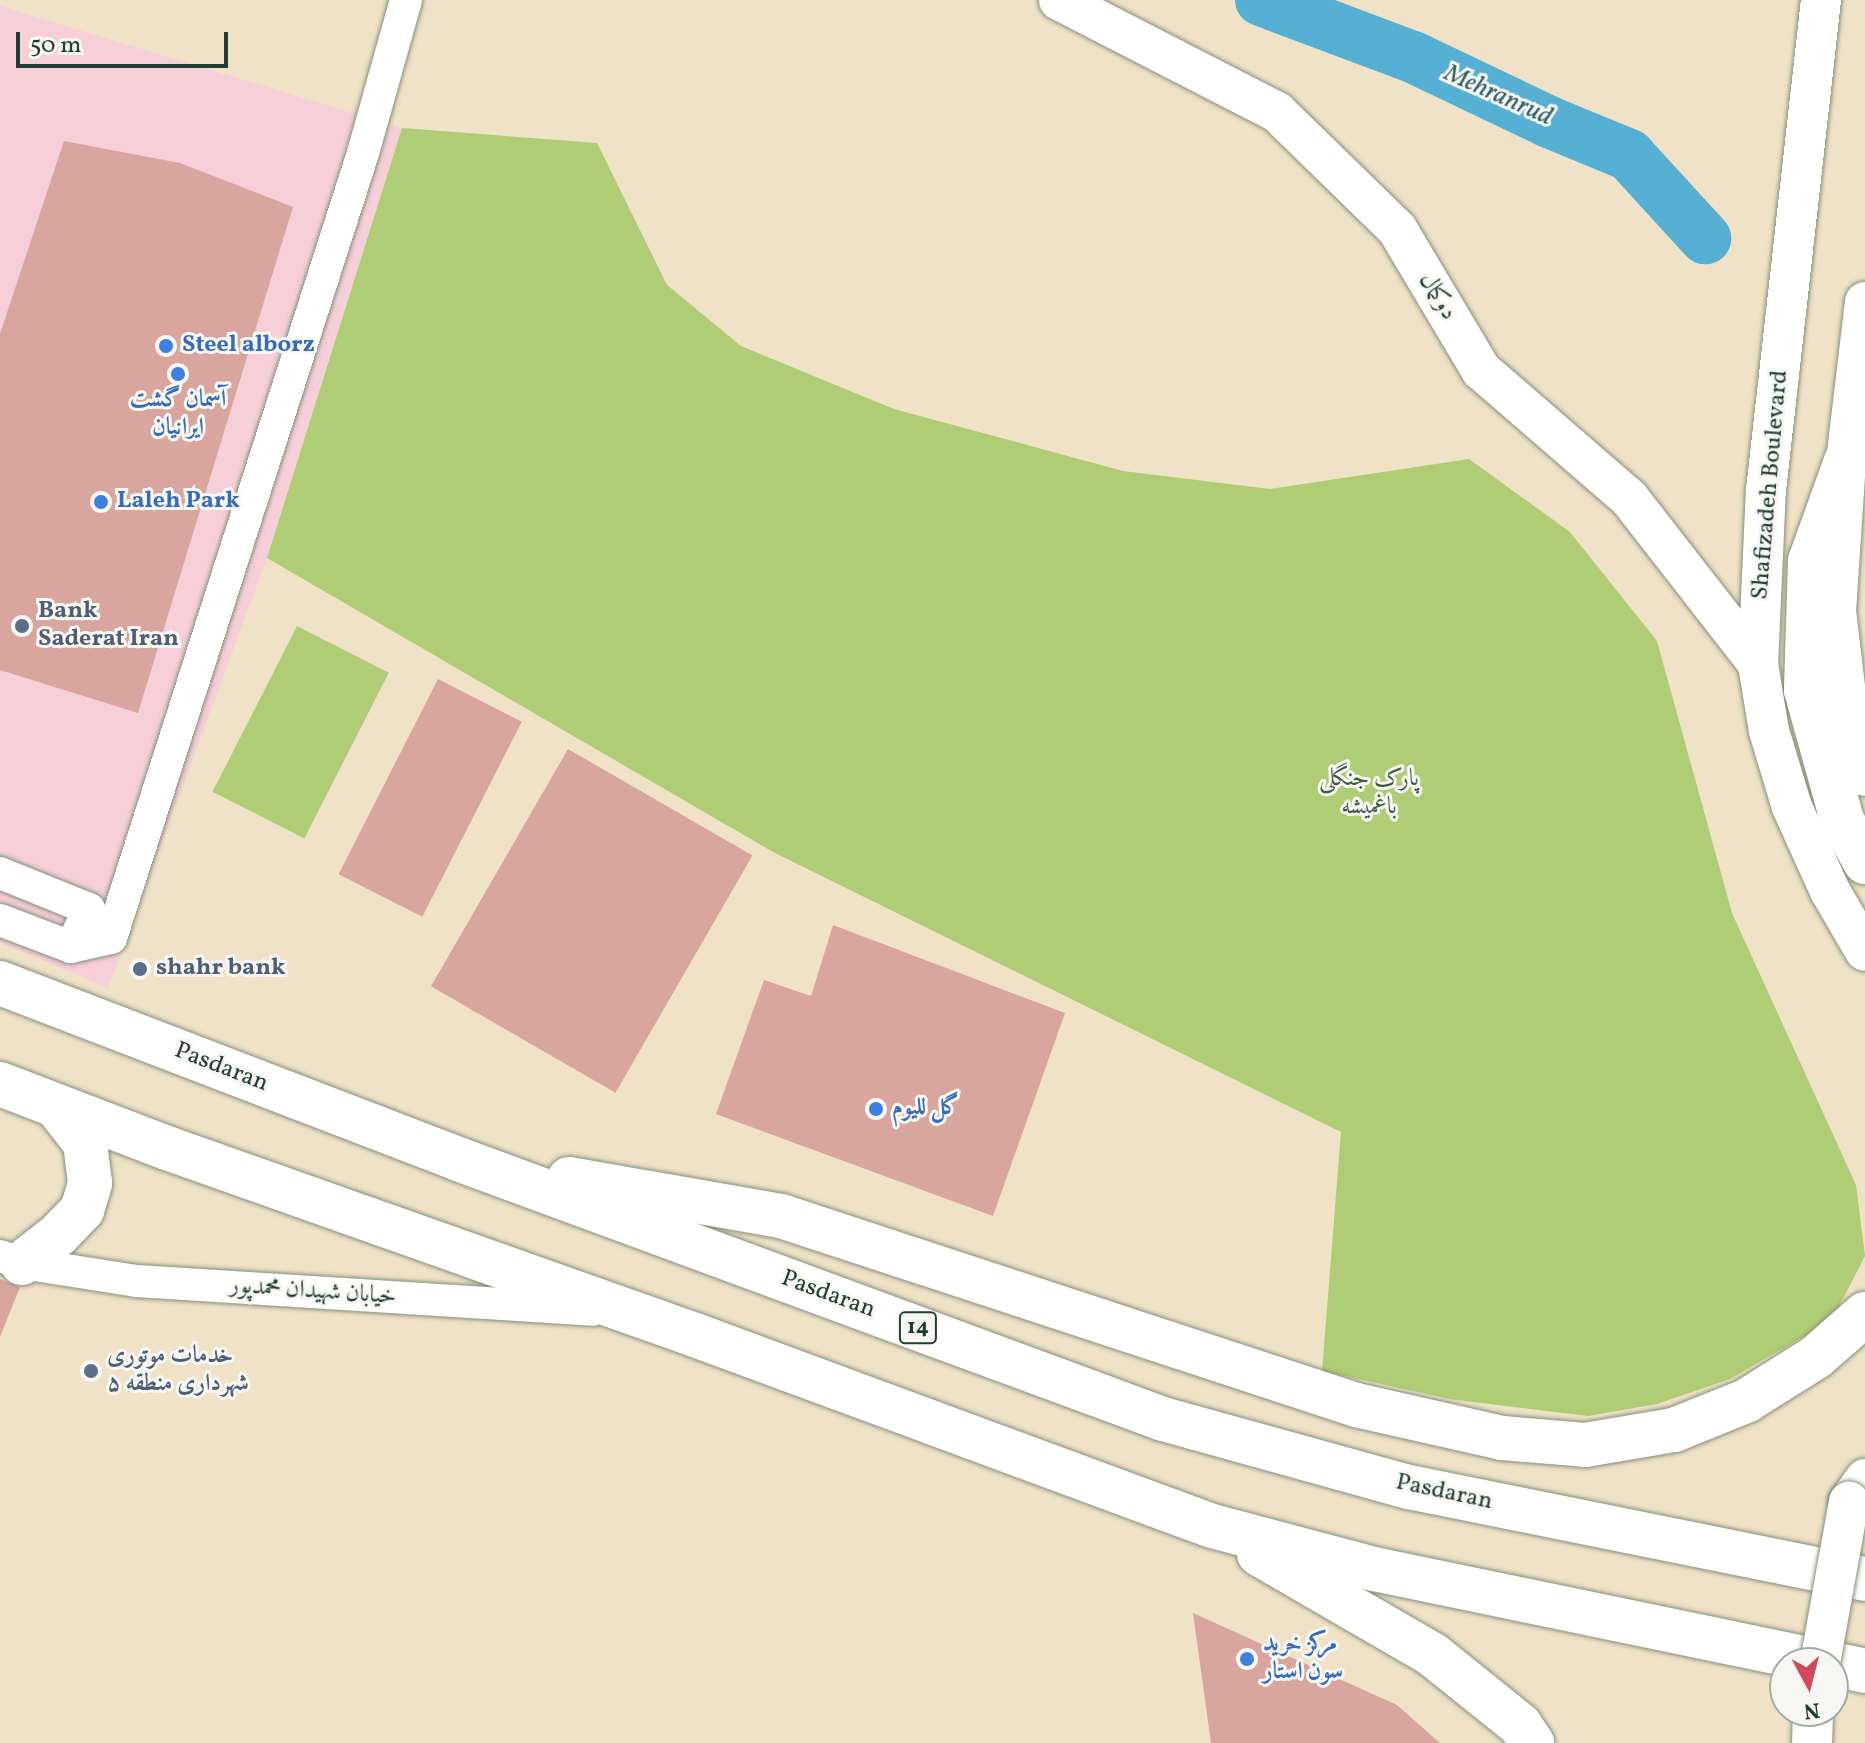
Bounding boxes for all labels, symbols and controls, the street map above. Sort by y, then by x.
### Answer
scale bar [20,16,232,66]
text: 50 m [30,29,82,63]
water label: Mehranrud [1439,58,1557,134]
street label: دوکمال [1412,268,1462,326]
place label: Steel alborz [182,332,315,360]
marker: Steel alborz [157,337,175,355]
marker: آسمان گشت ایرانیان [169,365,187,383]
street label: Shafizadeh Boulevard [1747,369,1795,601]
place label: آسمان گشت ایرانیان [130,387,226,443]
place label: Laleh Park [117,488,240,516]
marker: Laleh Park [92,493,110,511]
place label: Bank Saderat Iran [38,598,179,654]
marker: Bank Saderat Iran [13,617,31,635]
park label: پارک جنگلی باغمیشه [1319,766,1419,822]
place label: shahr bank [156,955,286,983]
marker: shahr bank [131,960,149,978]
street label: Pasdaran [170,1037,272,1099]
place label: گل للیوم [892,1095,959,1123]
marker: گل للیوم [867,1100,885,1118]
street label: Pasdaran [777,1265,879,1325]
street label: خیابان شهیدان محمدپور [229,1272,397,1312]
road number: 14 [898,1310,938,1346]
place label: خدمات موتوری شهرداری منطقه ۵ [107,1343,249,1399]
marker: خدمات موتوری شهرداری منطقه ۵ [82,1362,100,1380]
street label: Pasdaran [1393,1469,1495,1517]
place label: مرکز خرید سون استار [1263,1631,1343,1687]
north arrow [1769,1647,1849,1727]
marker: مرکز خرید سون استار [1238,1650,1256,1668]
text: N [1802,1693,1822,1726]

